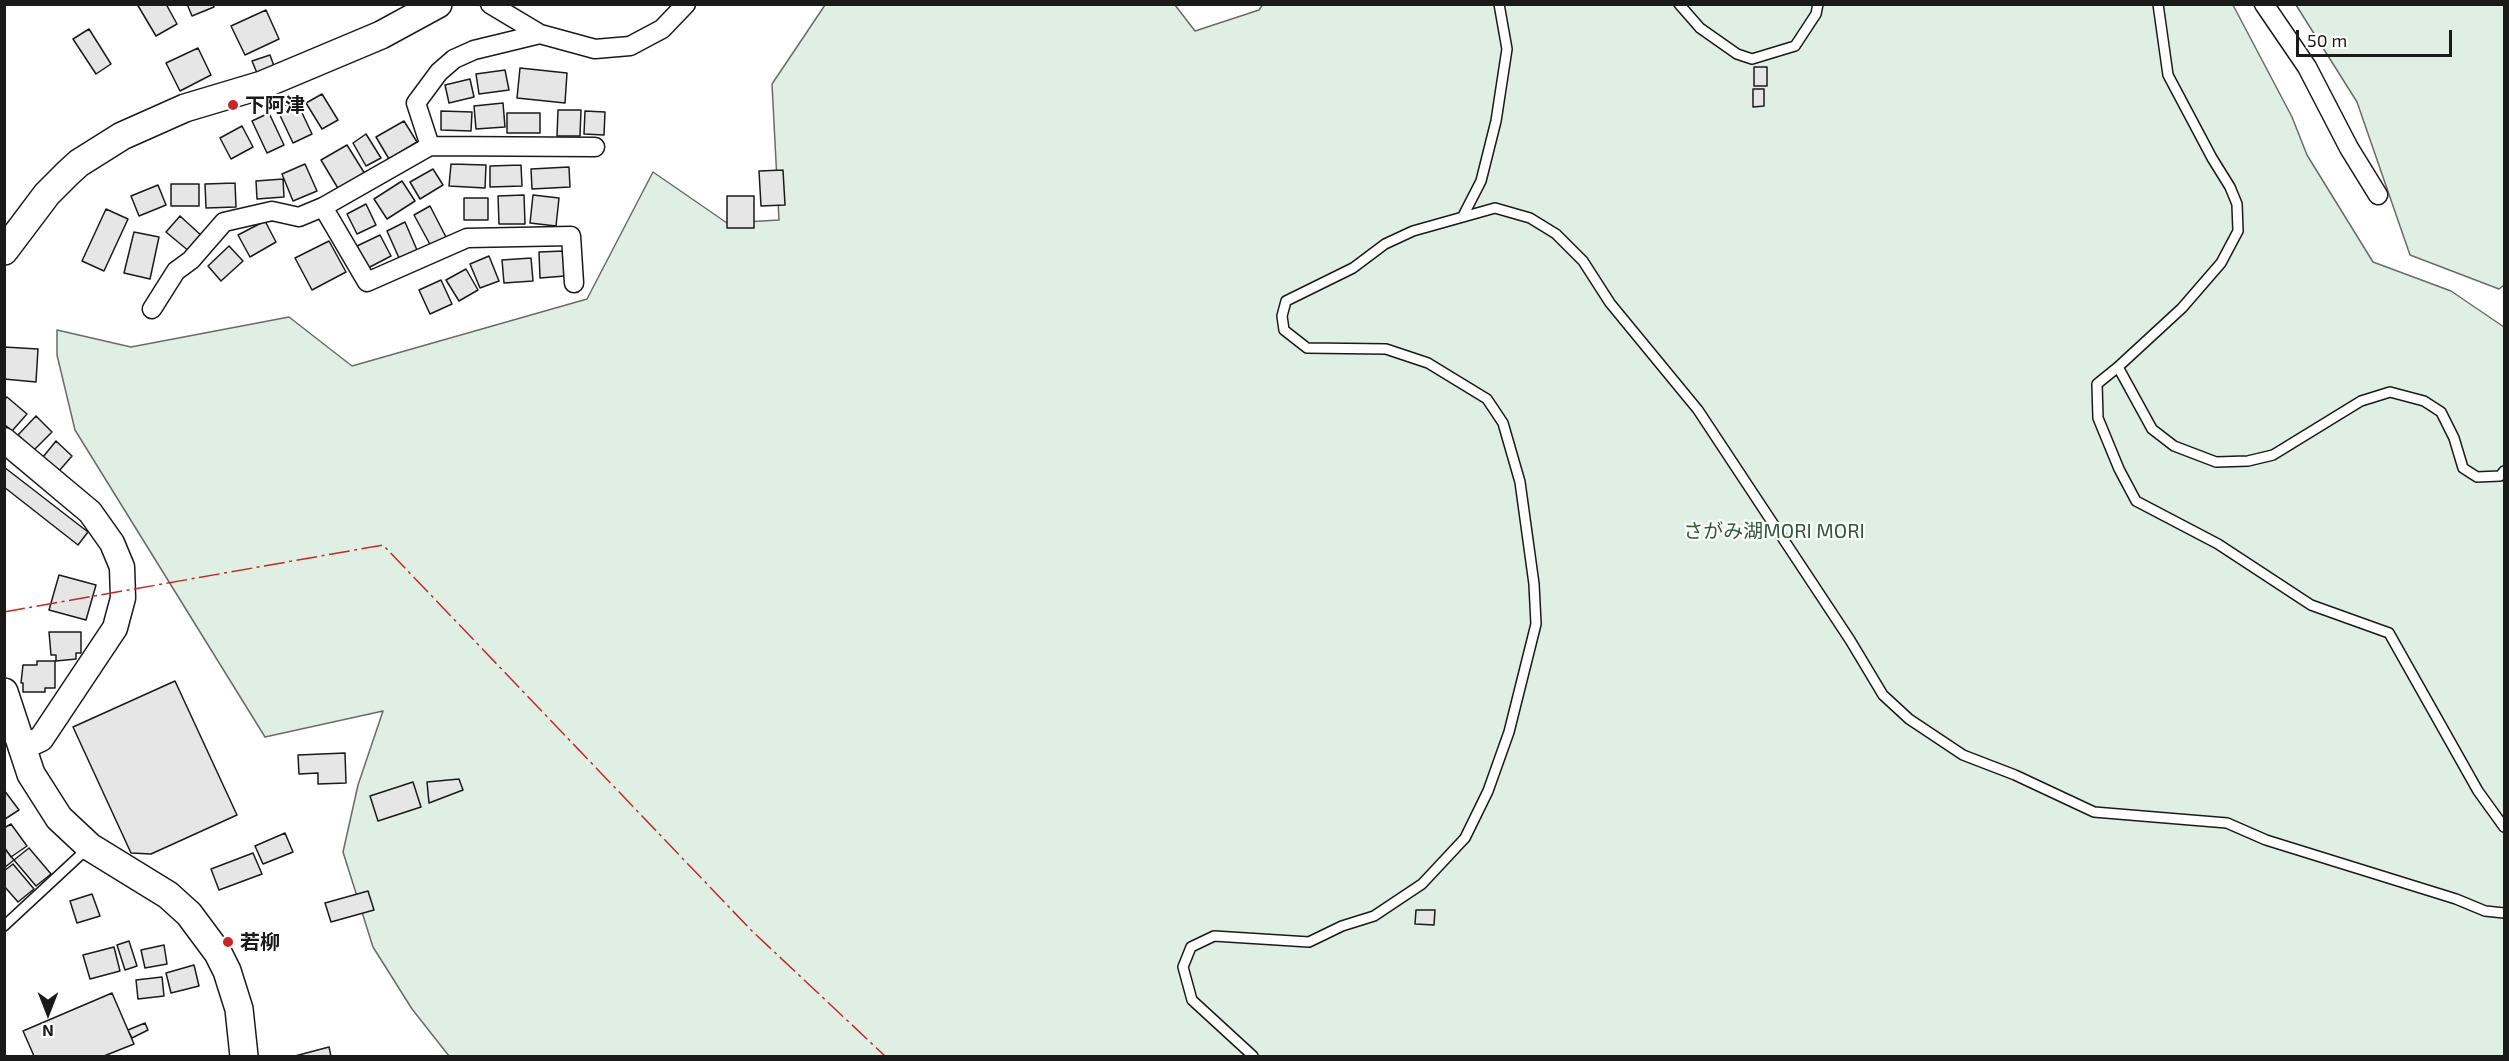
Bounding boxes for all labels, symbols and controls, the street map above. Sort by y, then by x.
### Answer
scale bar [2299,18,2455,56]
text: 50 m [2307,29,2347,51]
place label: 下阿津 [245,93,305,117]
marker: 下阿津 [226,98,240,112]
park label: さがみ湖MORI MORI [1683,519,1865,543]
place label: 若柳 [240,930,280,954]
marker: 若柳 [221,935,235,949]
north arrow [18,983,78,1043]
text: N [42,1022,54,1041]

